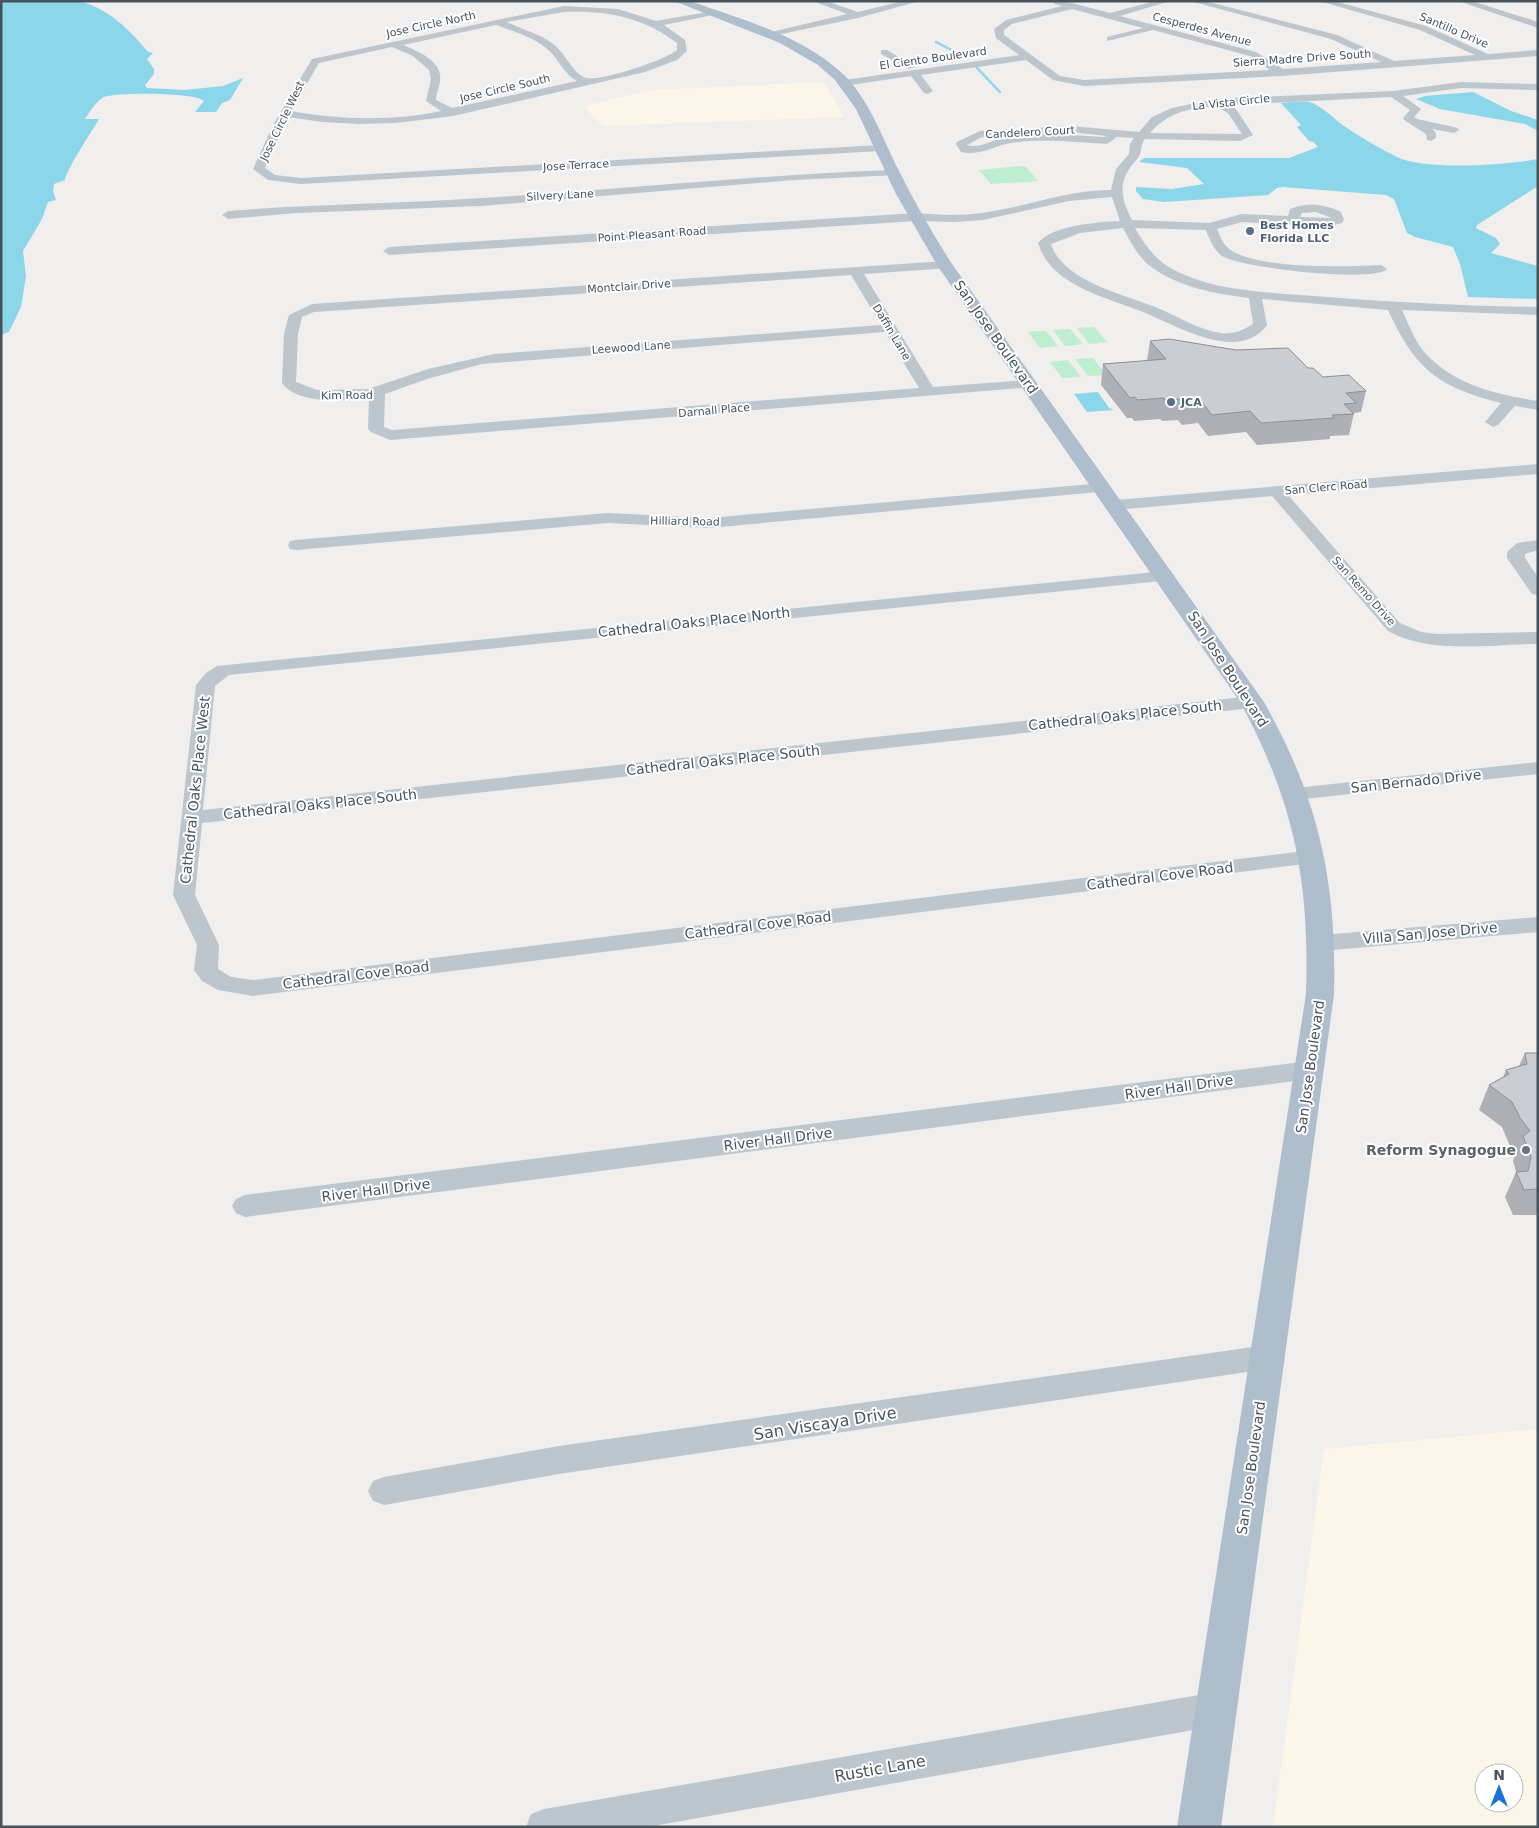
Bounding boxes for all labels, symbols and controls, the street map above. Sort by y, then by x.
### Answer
street label: Jose Circle North [384,9,477,41]
street label: Cesperdes Avenue [1151,10,1253,49]
street label: Santillo Drive [1417,10,1490,51]
street label: El Ciento Boulevard [879,45,988,72]
street label: Sierra Madre Drive South [1233,47,1372,70]
street label: Jose Circle South [458,72,552,105]
street label: Jose Circle West [257,78,308,164]
street label: La Vista Circle [1192,92,1271,113]
street label: Candelero Court [985,124,1076,141]
street label: Jose Terrace [542,157,610,174]
street label: Silvery Lane [526,187,594,204]
place label: Best Homes Florida LLC [1260,219,1334,245]
street label: Point Pleasant Road [597,224,707,245]
marker: Best Homes Florida LLC [1244,225,1256,237]
street label: Montclair Drive [587,277,671,296]
street label: San Jose Boulevard [951,277,1041,397]
street label: Daffin Lane [870,302,913,363]
street label: Leewood Lane [591,338,671,357]
street label: Kim Road [321,389,373,402]
marker: JCA [1165,396,1177,408]
place label: JCA [1180,396,1202,409]
street label: Darnall Place [678,401,751,420]
street label: San Clerc Road [1284,477,1368,498]
street label: Hilliard Road [650,514,720,529]
street label: San Remo Drive [1329,554,1398,629]
street label: Cathedral Oaks Place North [597,604,791,640]
street label: San Jose Boulevard [1185,608,1271,730]
street label: Cathedral Oaks Place West [177,695,213,885]
street label: Cathedral Oaks Place South [1027,697,1223,733]
street label: Cathedral Oaks Place South [625,742,821,778]
street label: San Bernado Drive [1350,766,1482,796]
street label: Cathedral Oaks Place South [222,786,418,822]
street label: Cathedral Cove Road [1086,859,1234,893]
street label: Cathedral Cove Road [684,908,832,942]
street label: Villa San Jose Drive [1362,919,1498,947]
street label: Cathedral Cove Road [282,958,430,992]
street label: San Jose Boulevard [1293,999,1327,1135]
street label: River Hall Drive [1124,1071,1234,1103]
street label: River Hall Drive [723,1124,833,1154]
place label: Reform Synagogue [1366,1142,1516,1158]
marker: Reform Synagogue [1520,1144,1532,1156]
street label: River Hall Drive [321,1175,431,1205]
street label: San Jose Boulevard [1234,1400,1268,1536]
street label: San Viscaya Drive [752,1403,898,1444]
street label: Rustic Lane [833,1751,927,1786]
north arrow [1474,1763,1524,1813]
text: N [1493,1767,1505,1783]

